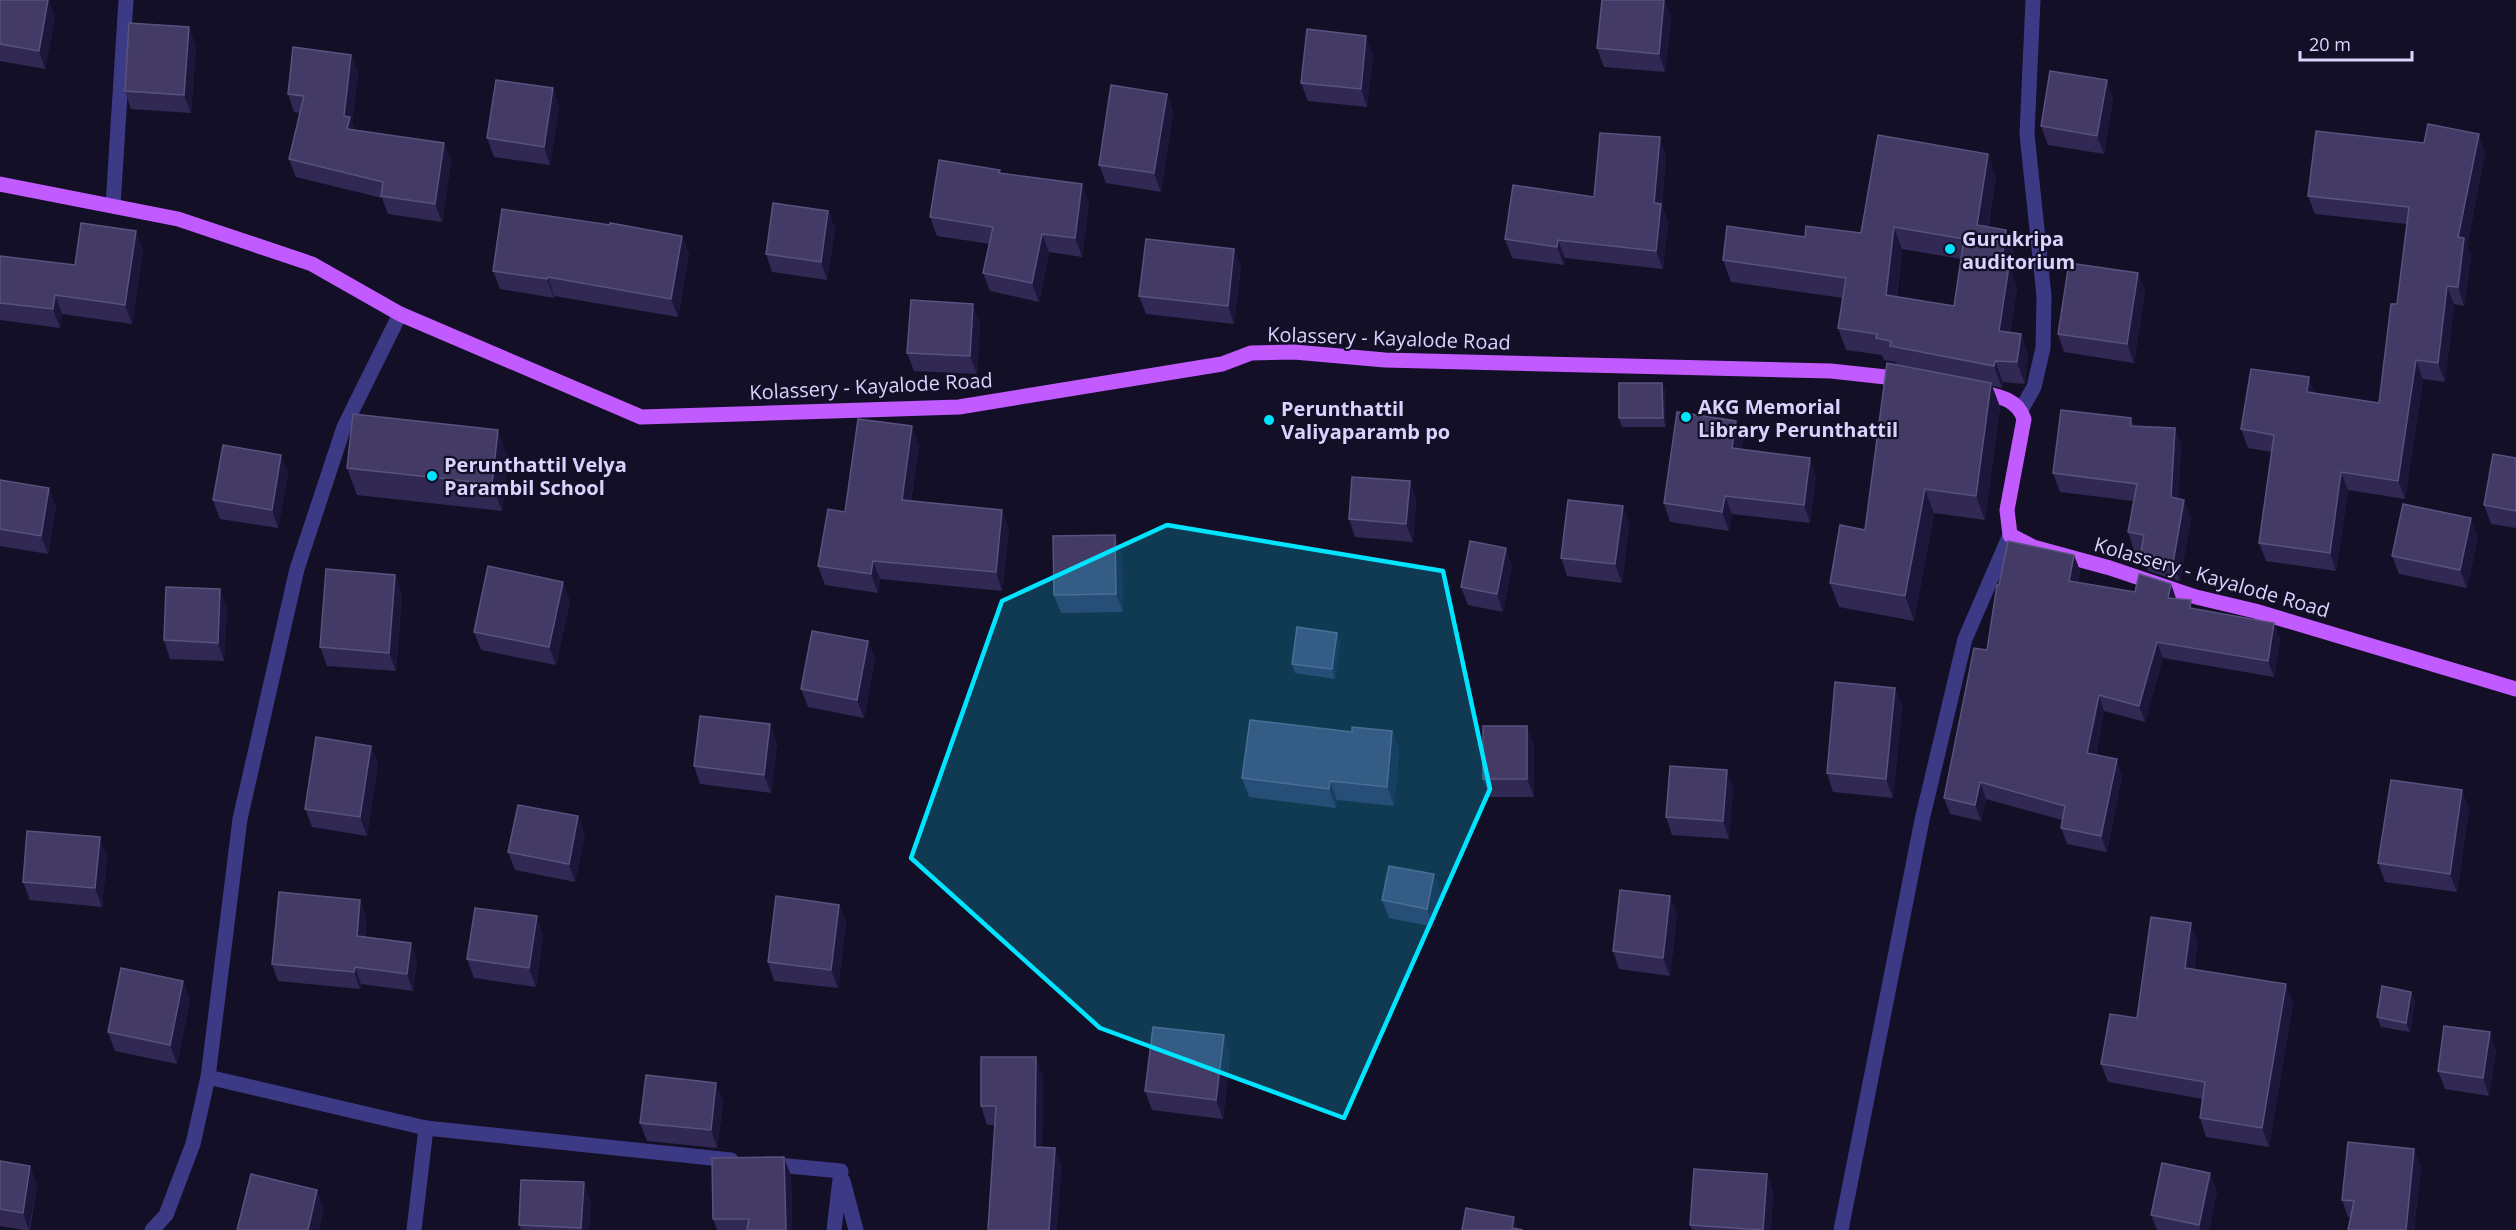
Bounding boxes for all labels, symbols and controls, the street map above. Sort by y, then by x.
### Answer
scale bar [2300,24,2412,62]
text: 20 m [2309,32,2351,56]
place label: Gurukripa auditorium [1962,225,2075,275]
marker: Gurukripa auditorium [1943,242,1957,256]
street label: Kolassery - Kayalode Road [1267,320,1511,356]
street label: Kolassery - Kayalode Road [749,366,993,406]
place label: AKG Memorial Library Perunthattil [1698,393,1898,443]
place label: Perunthattil Valiyaparamb po [1281,395,1450,445]
marker: AKG Memorial Library Perunthattil [1679,410,1693,424]
marker: Perunthattil Valiyaparamb po [1262,413,1276,427]
place label: Perunthattil Velya Parambil School [444,451,627,501]
marker: Perunthattil Velya Parambil School [425,469,439,483]
street label: Kolassery - Kayalode Road [2091,530,2333,624]

